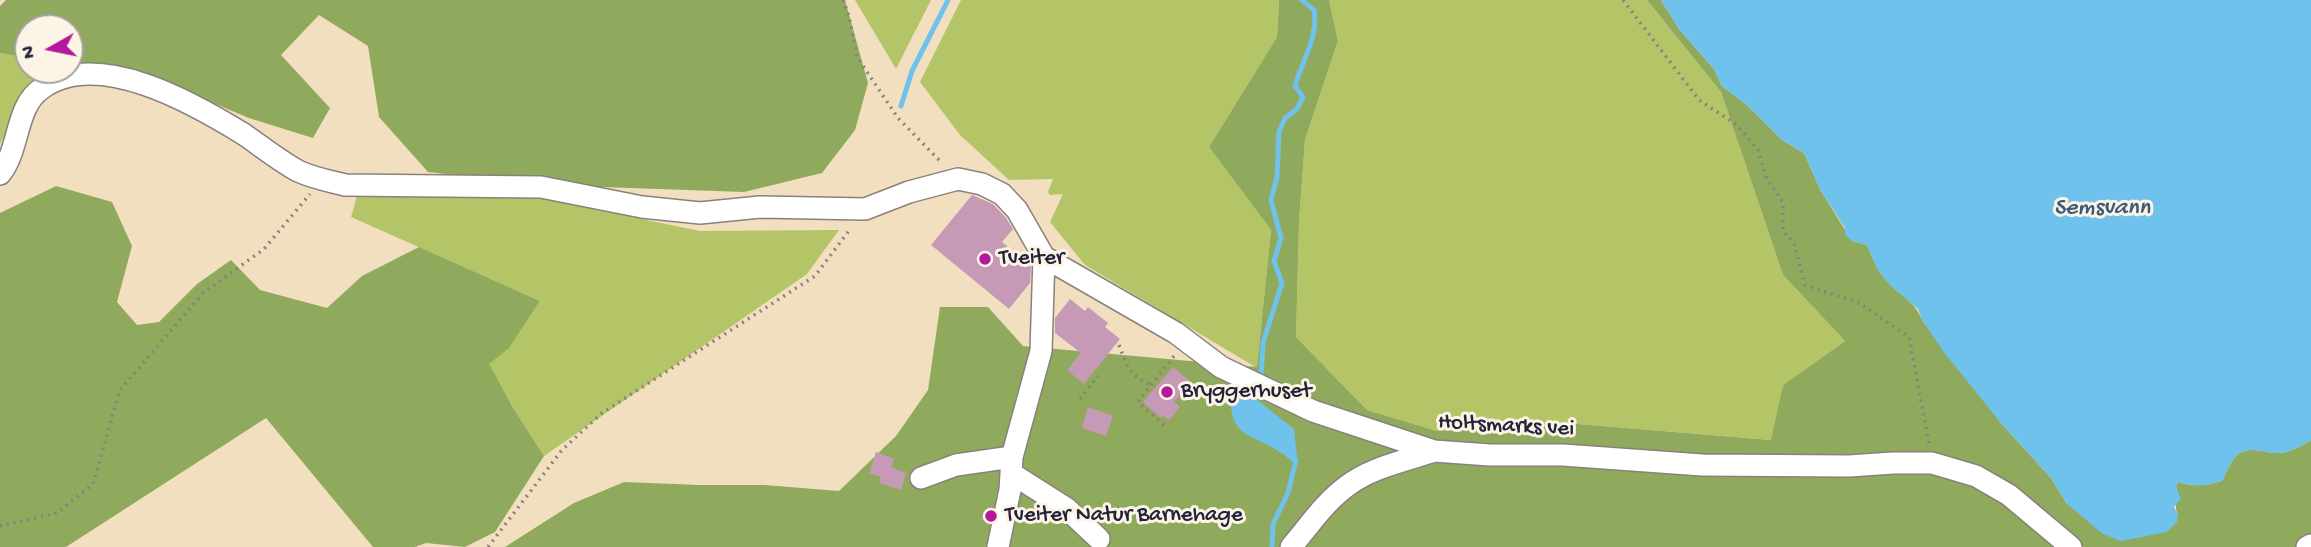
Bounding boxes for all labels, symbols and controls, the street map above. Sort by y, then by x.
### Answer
north arrow [14,14,84,84]
text: N [17,44,42,60]
water label: Semsvann [2054,195,2150,223]
place label: Tveiter [999,245,1064,273]
marker: Tveiter [977,251,993,267]
place label: Bryggerhuset [1181,378,1311,406]
marker: Bryggerhuset [1159,384,1175,400]
street label: Holtsmarks vei [1437,410,1575,444]
place label: Tveiter Natur Barnehage [1005,502,1243,530]
marker: Tveiter Natur Barnehage [983,508,999,524]

